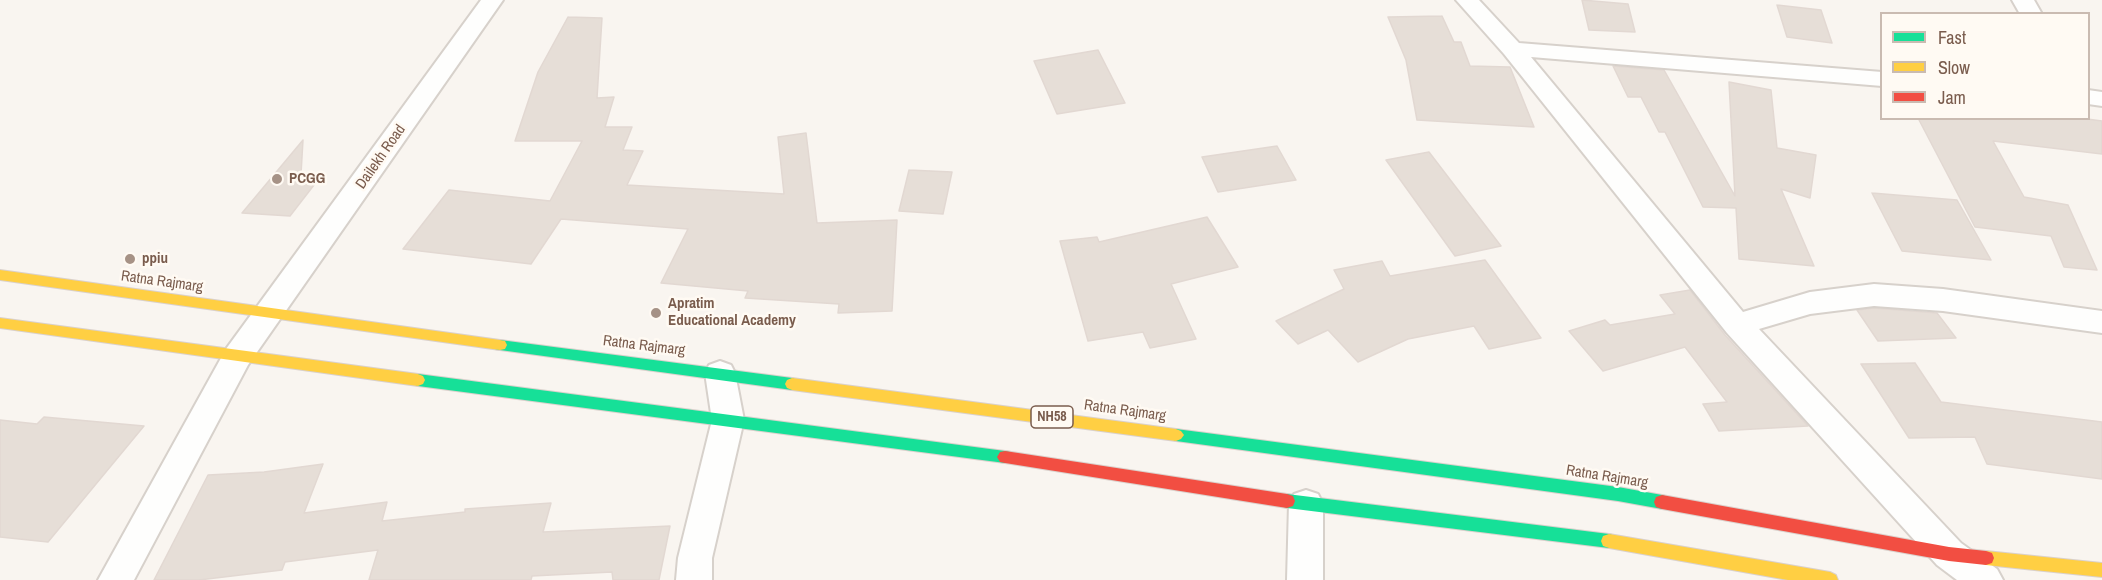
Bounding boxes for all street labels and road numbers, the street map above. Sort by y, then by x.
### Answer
street label: Dailekh Road [352,121,410,193]
street label: Ratna Rajmarg [120,267,204,297]
street label: Ratna Rajmarg [602,332,686,360]
street label: Ratna Rajmarg [1083,396,1167,426]
road number: NH58 [1031,406,1073,428]
street label: Ratna Rajmarg [1565,462,1649,492]

